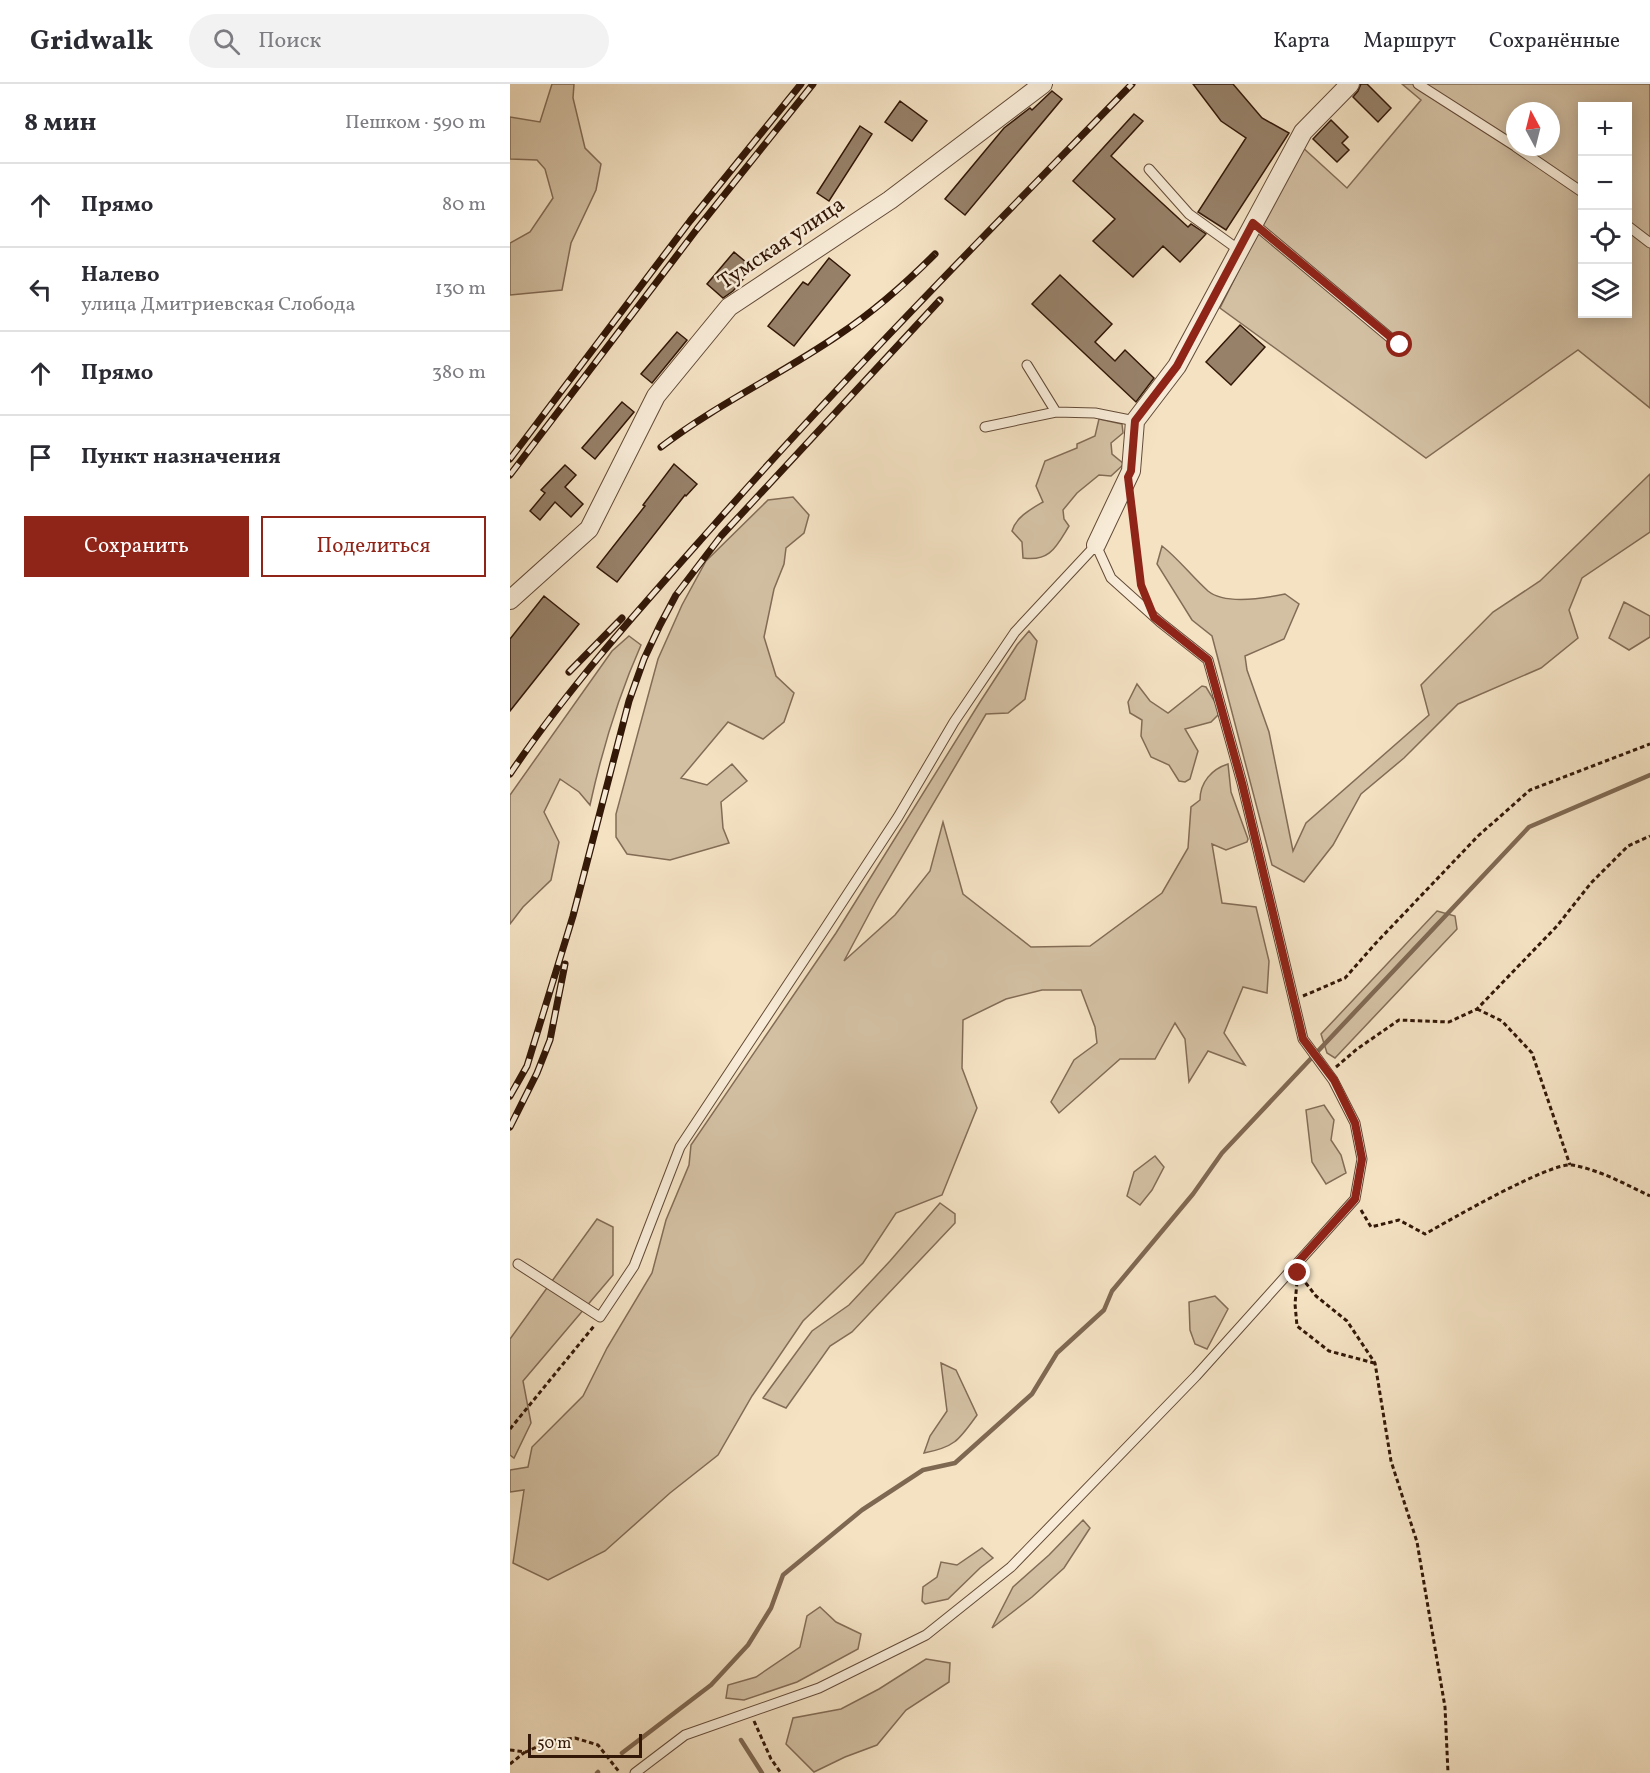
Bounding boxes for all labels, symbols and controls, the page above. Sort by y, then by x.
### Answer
search box [189,14,609,68]
text: Gridwalk [30,22,153,61]
icon: search [210,25,243,58]
text: Поиск [258,26,321,57]
text: Карта [1273,27,1330,56]
text: Маршрут [1363,27,1456,56]
text: Сохранённые [1489,27,1620,56]
north arrow [1506,102,1560,156]
map controls [1578,102,1632,318]
button: + [1578,102,1632,156]
text: 8 мин [24,105,96,141]
text: Пешком · 590 m [345,109,486,137]
button: − [1578,156,1632,210]
icon: ahead [24,189,57,222]
text: Прямо [81,190,153,221]
street label: Тумская улица [712,190,852,298]
text: 80 m [442,191,486,219]
button: locate [1578,210,1632,264]
text: Налево [81,260,160,291]
button: layers [1578,264,1632,318]
icon: left [24,273,57,306]
text: 130 m [435,275,486,303]
text: улица Дмитриевская Слобода [81,291,355,319]
route start [1386,331,1412,357]
icon: ahead [24,357,57,390]
text: Прямо [81,358,153,389]
text: 380 m [432,359,486,387]
icon: arrive [24,441,57,474]
text: Пункт назначения [81,442,281,473]
button: Сохранить [24,516,249,577]
button: Поделиться [261,516,486,577]
route end [1284,1259,1310,1285]
scale bar [528,1731,642,1758]
text: 50 m [537,1733,571,1755]

